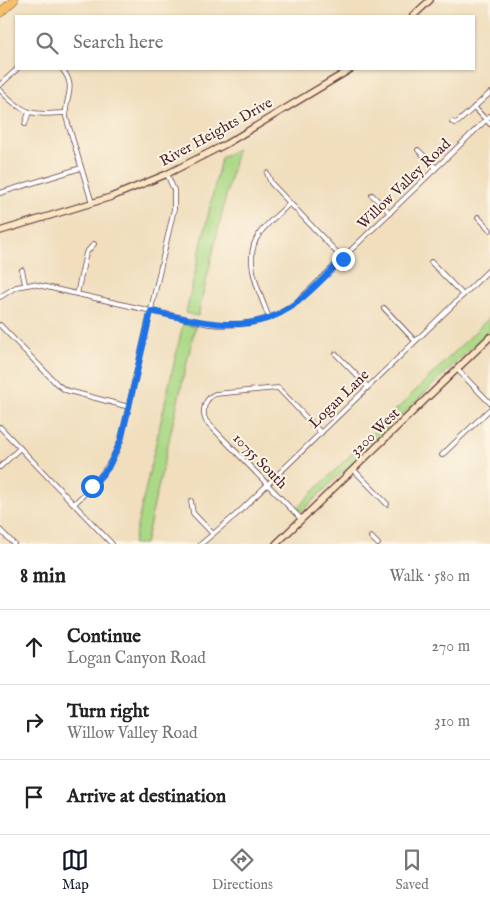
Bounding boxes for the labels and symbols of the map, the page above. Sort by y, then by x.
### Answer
street label: River Heights Drive [156,93,276,171]
street label: Willow Valley Road [353,134,455,233]
route end [332,248,355,271]
street label: Logan Lane [305,365,373,433]
street label: 3200 West [346,404,404,460]
street label: 10755 South [229,429,291,493]
route start [81,475,104,498]

